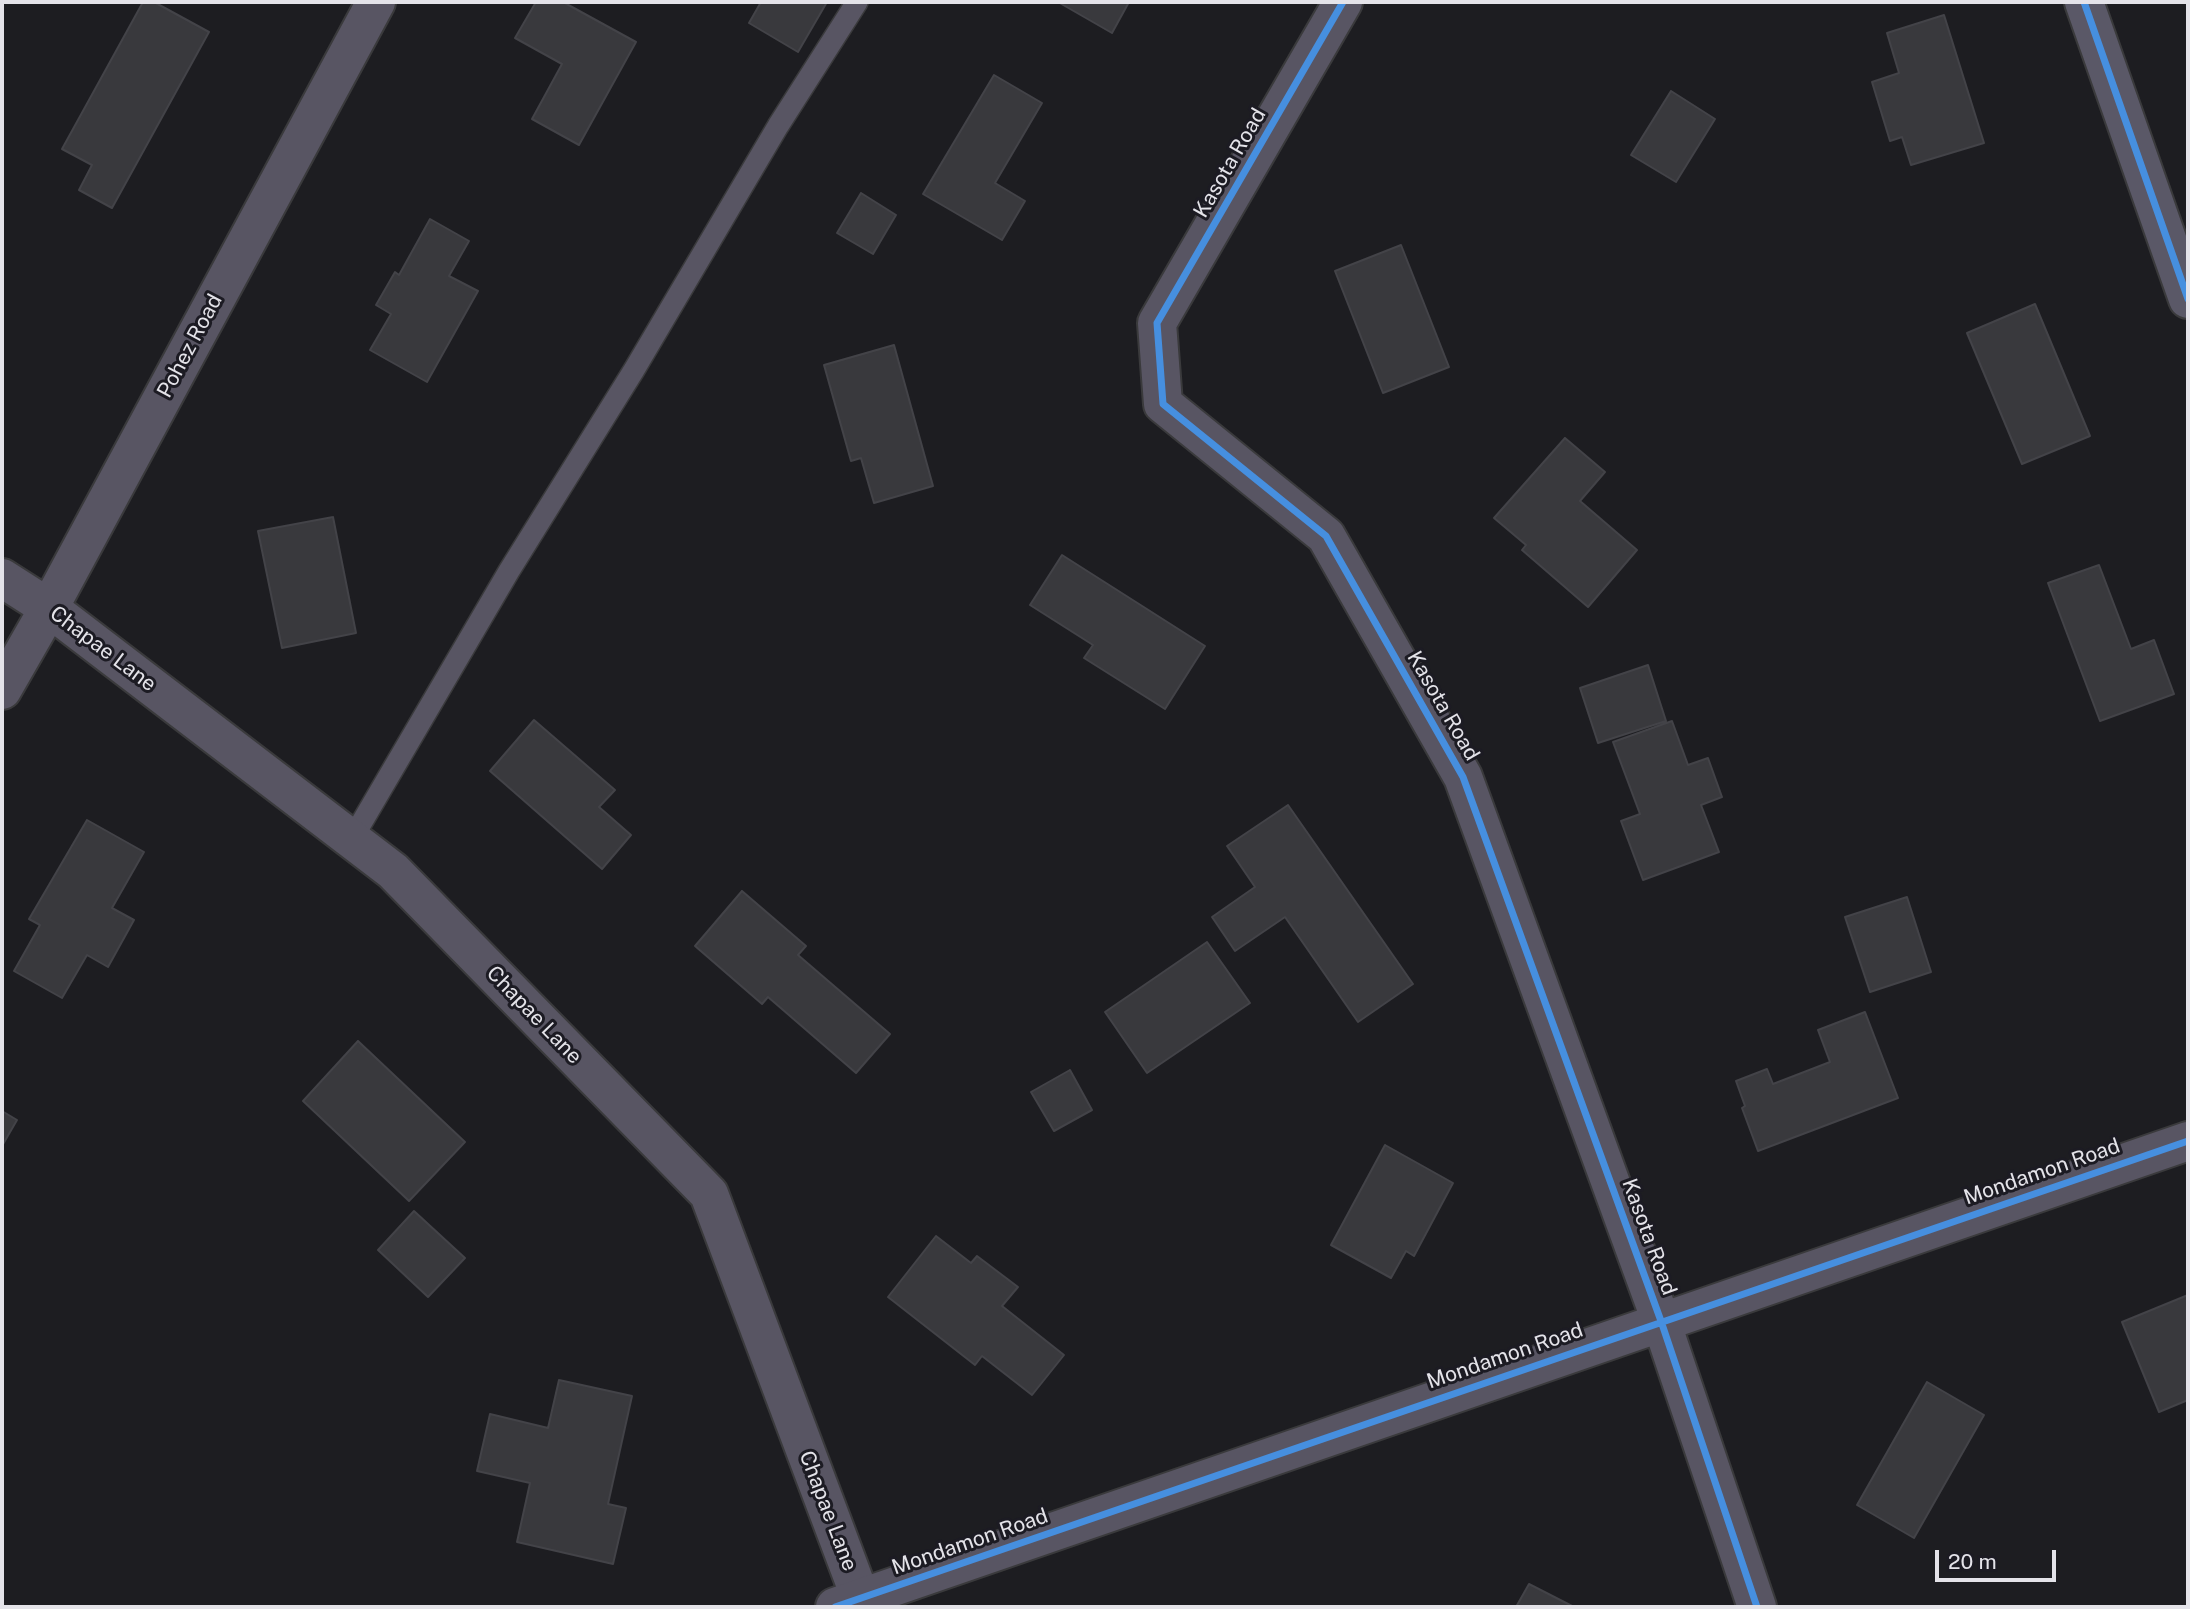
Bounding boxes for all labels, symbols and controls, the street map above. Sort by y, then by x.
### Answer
street label: Kasota Road [1189,104,1271,222]
street label: Pohez Road [152,290,228,402]
street label: Chapae Lane [45,601,161,697]
street label: Kasota Road [1402,647,1484,765]
street label: Chapae Lane [481,961,587,1069]
street label: Mondamon Road [1961,1133,2123,1211]
street label: Kasota Road [1616,1175,1682,1299]
street label: Mondamon Road [1424,1317,1586,1395]
street label: Chapae Lane [794,1447,862,1575]
street label: Mondamon Road [889,1503,1051,1581]
scale bar [1938,1536,2059,1580]
text: 20 m [1948,1549,1997,1574]

